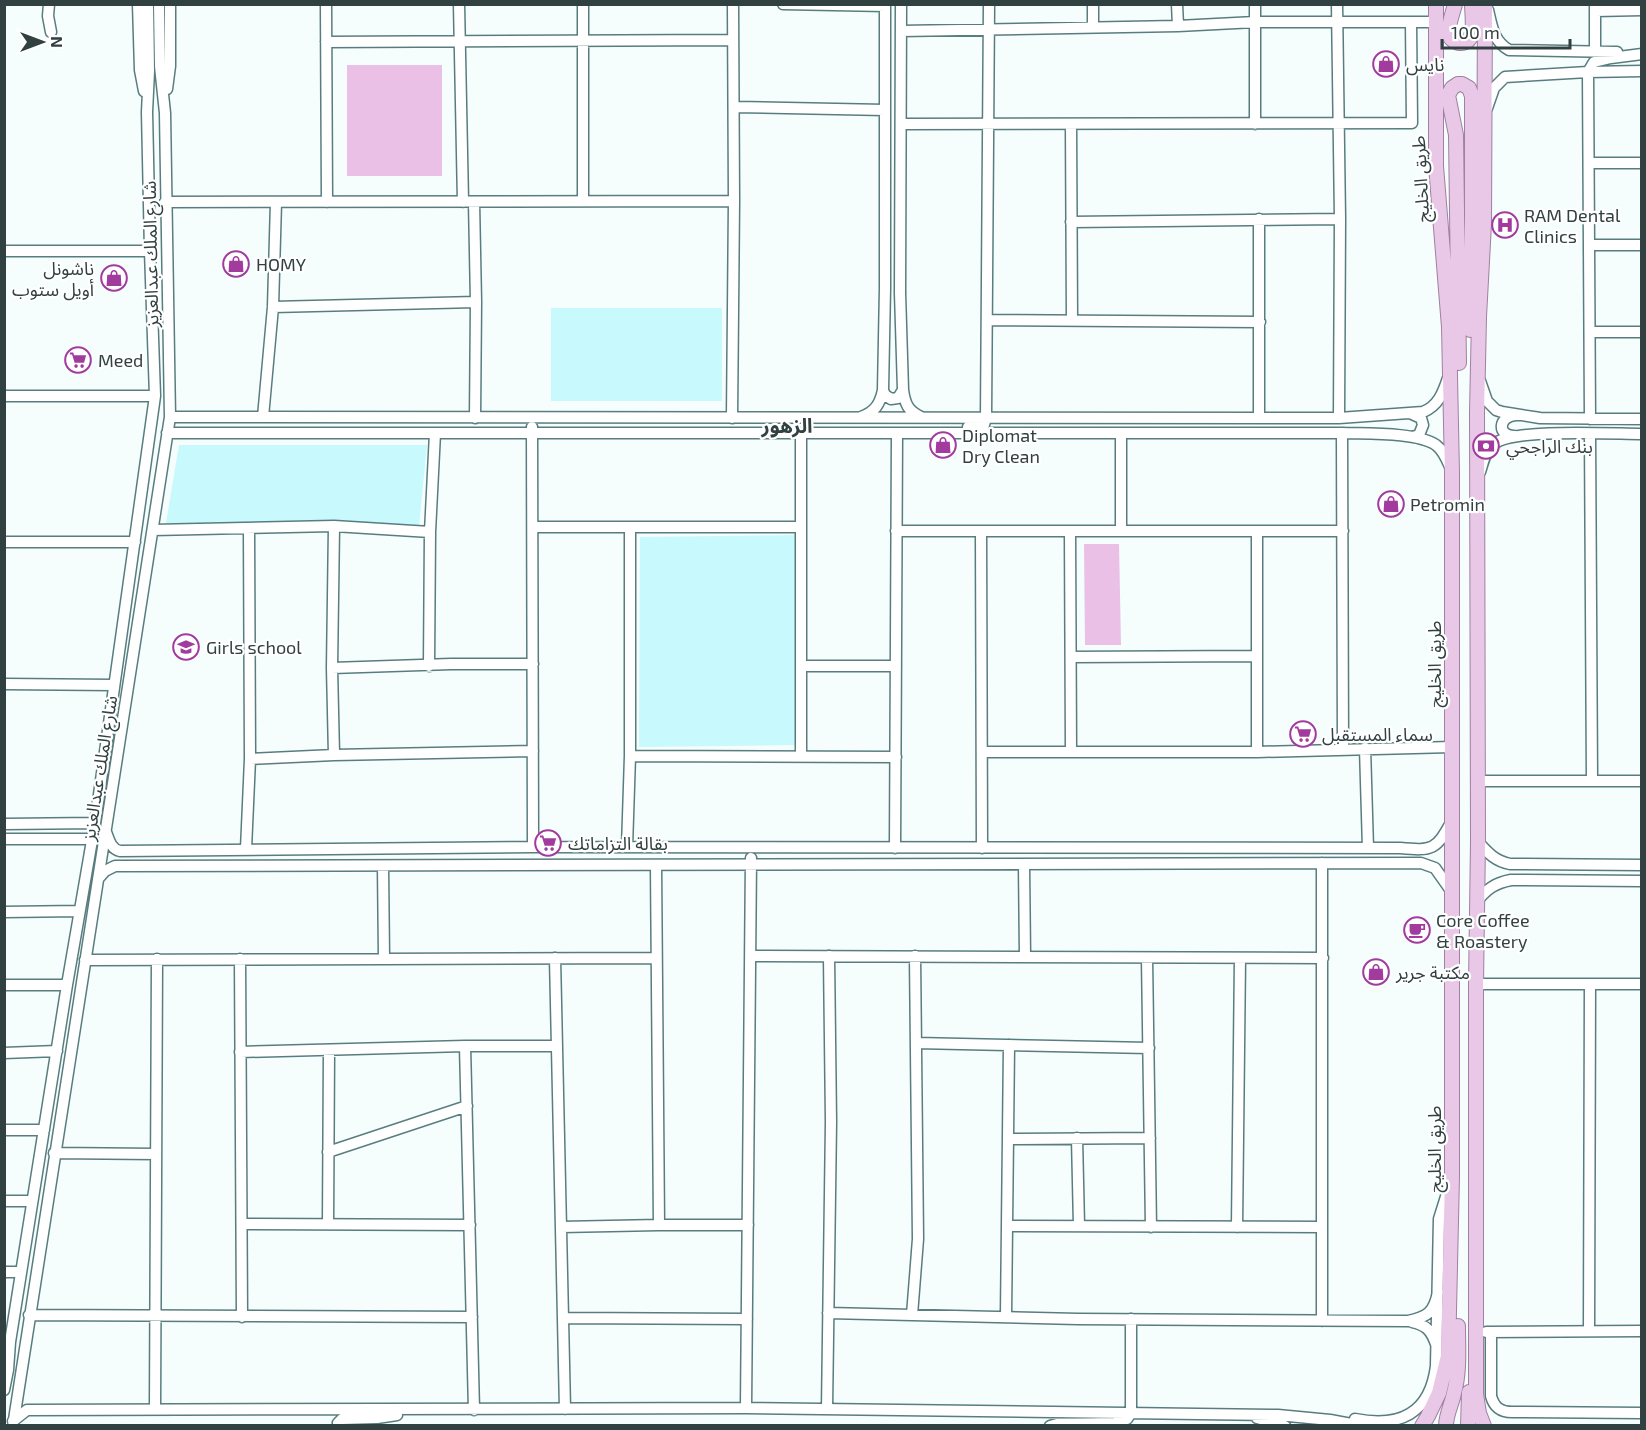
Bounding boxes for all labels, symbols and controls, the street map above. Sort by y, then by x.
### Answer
north arrow [12,12,72,72]
scale bar [1442,12,1570,50]
text: 100 m [1451,21,1500,43]
text: N [48,36,67,48]
shop icon: نايس [1371,49,1401,79]
place label: نايس [1406,53,1444,76]
street label: طريق الخليج [1407,135,1436,223]
street label: شارع الملك عبدالعزيز [138,180,166,329]
place label: RAM Dental Clinics [1524,204,1621,247]
hospital icon: RAM Dental Clinics [1490,210,1520,240]
shop icon: HOMY [221,249,251,279]
place label: HOMY [256,253,307,275]
place label: ناشونل أويل ستوب [12,257,94,301]
shop icon: ناشونل أويل ستوب [99,263,129,293]
supermarket icon: Meed [63,345,93,375]
place label: Meed [98,349,143,371]
district label: الزهور [760,413,813,438]
place label: Diplomat Dry Clean [962,424,1040,467]
shop icon: Diplomat Dry Clean [928,430,958,460]
bank icon: بنك الراجحي [1471,431,1501,461]
place label: بنك الراجحي [1506,435,1593,460]
shop icon: Petromin [1376,489,1406,519]
place label: Petromin [1410,493,1485,515]
street label: طريق الخليج [1423,621,1448,707]
school or university icon: Girls school [171,632,201,662]
place label: Girls school [206,636,302,658]
street label: شارع الملك عبدالعزيز [77,694,125,844]
supermarket icon: سماء المستقبل [1288,719,1318,749]
place label: سماء المستقبل [1322,723,1433,746]
supermarket icon: بقالة التزاماتك [533,828,563,858]
place label: بقالة التزاماتك [568,832,668,855]
place label: Core Coffee & Roastery [1436,909,1530,952]
cafe icon: Core Coffee & Roastery [1402,915,1432,945]
shop icon: مكتبة جرير [1361,957,1391,987]
place label: مكتبة جرير [1395,961,1470,984]
street label: طريق الخليج [1423,1106,1448,1192]

